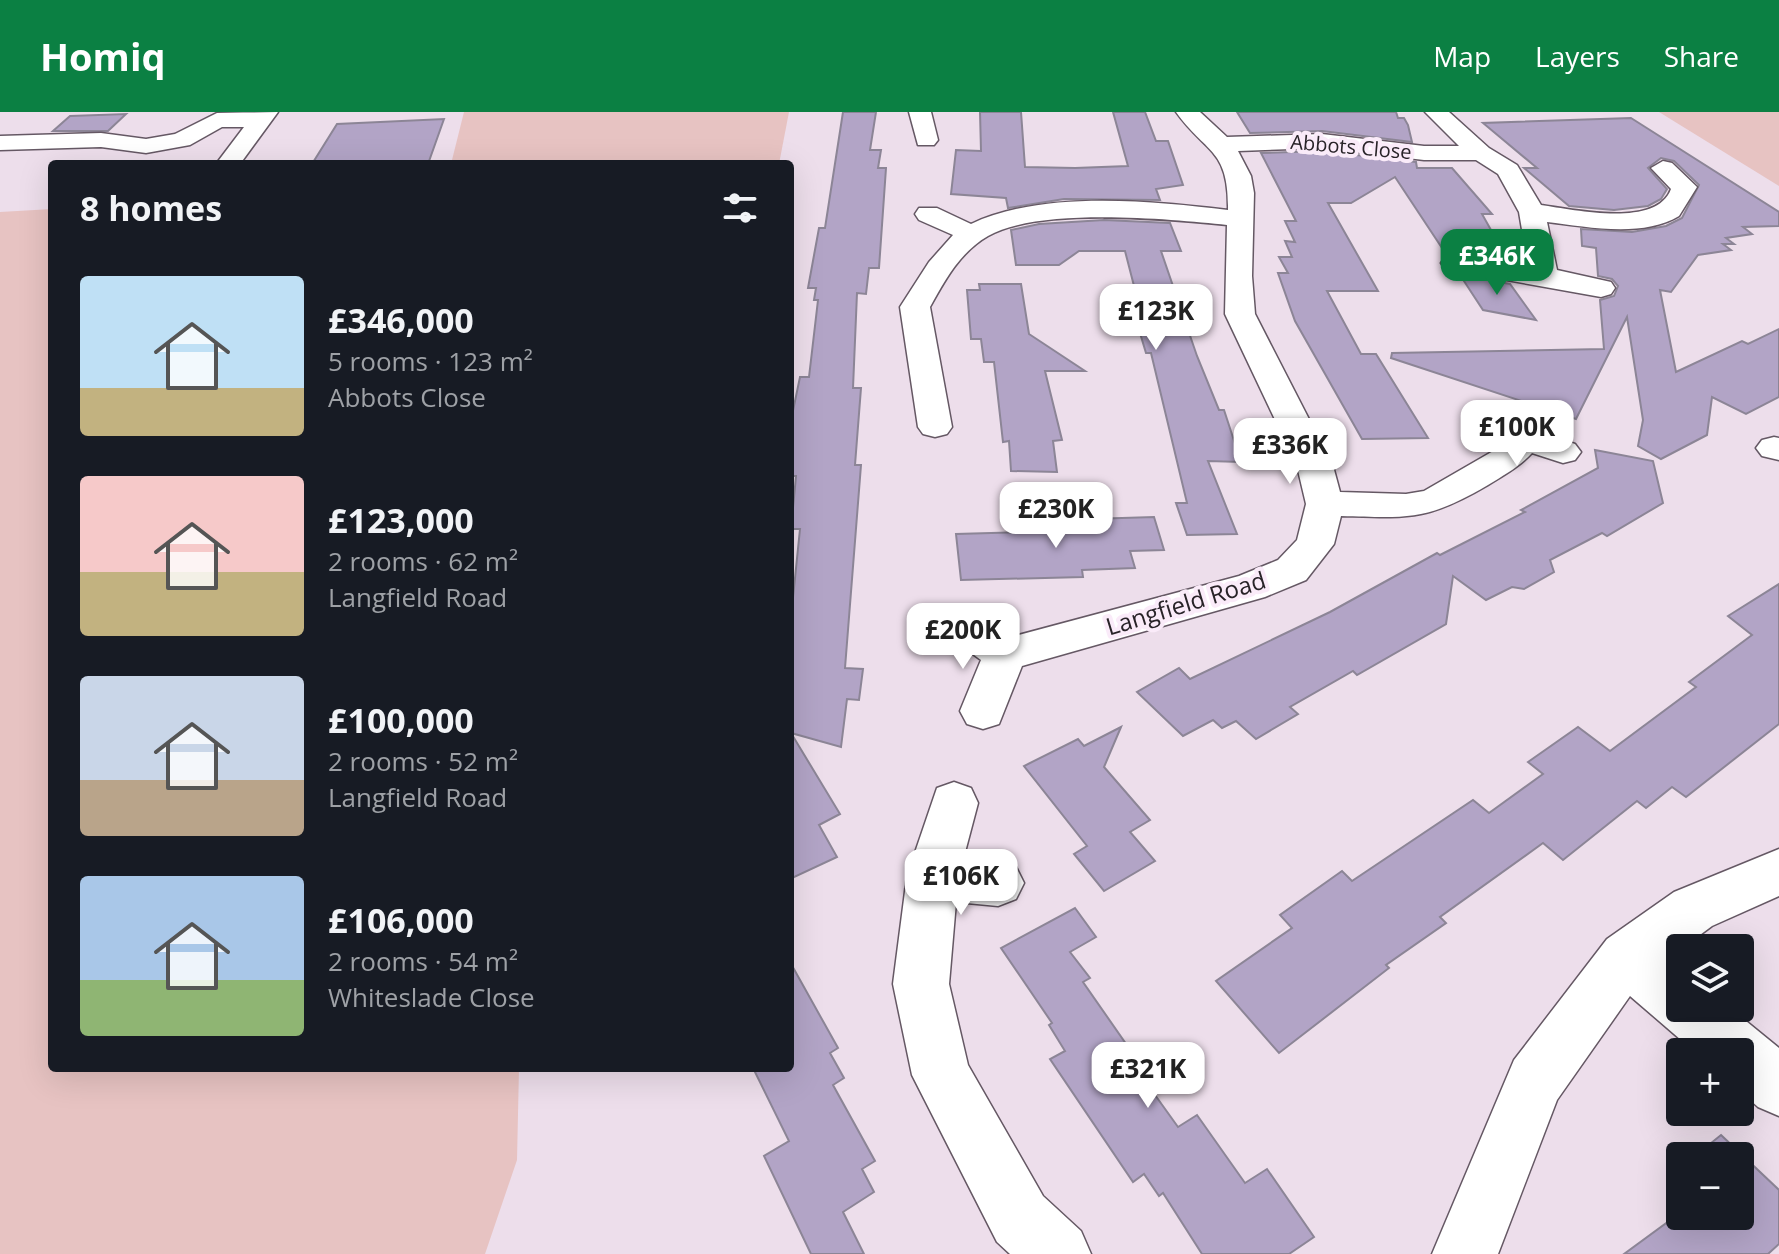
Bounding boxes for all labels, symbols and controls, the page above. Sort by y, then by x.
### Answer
text: Homiq [40,30,166,82]
text: Map [1433,37,1491,75]
text: Layers [1535,37,1620,75]
text: Share [1664,37,1739,75]
street label: Abbots Close [1289,128,1413,165]
text: 8 homes [80,185,222,231]
icon: filters [718,186,762,230]
pin: £346K [1441,229,1553,297]
text: £346K [1459,237,1535,273]
pin: £123K [1100,284,1212,352]
text: £123K [1118,292,1194,328]
text: £346,000 [328,297,474,343]
icon: home [144,308,240,404]
text: 5 rooms · 123 m² [328,343,533,379]
text: Abbots Close [328,379,486,415]
pin: £100K [1461,400,1573,468]
text: £100K [1479,408,1555,444]
pin: £336K [1234,418,1346,486]
text: £336K [1252,426,1328,462]
pin: £230K [1000,482,1112,550]
text: £230K [1018,490,1094,526]
text: £123,000 [328,497,474,543]
icon: home [144,508,240,604]
text: 2 rooms · 62 m² [328,543,518,579]
street label: Langfield Road [1102,563,1270,643]
text: Langfield Road [328,579,507,615]
pin: £200K [907,603,1019,671]
text: £200K [925,611,1001,647]
text: £100,000 [328,697,474,743]
icon: home [144,708,240,804]
text: 2 rooms · 52 m² [328,743,518,779]
text: Langfield Road [328,779,507,815]
pin: £106K [905,849,1017,917]
text: £106K [923,857,999,893]
text: £106,000 [328,897,474,943]
icon: home [144,908,240,1004]
map controls [1666,934,1754,1230]
button: layers [1666,934,1754,1022]
text: 2 rooms · 54 m² [328,943,518,979]
text: Whiteslade Close [328,979,535,1015]
button: + [1666,1038,1754,1126]
pin: £321K [1092,1042,1204,1110]
text: £321K [1110,1050,1186,1086]
button: − [1666,1142,1754,1230]

